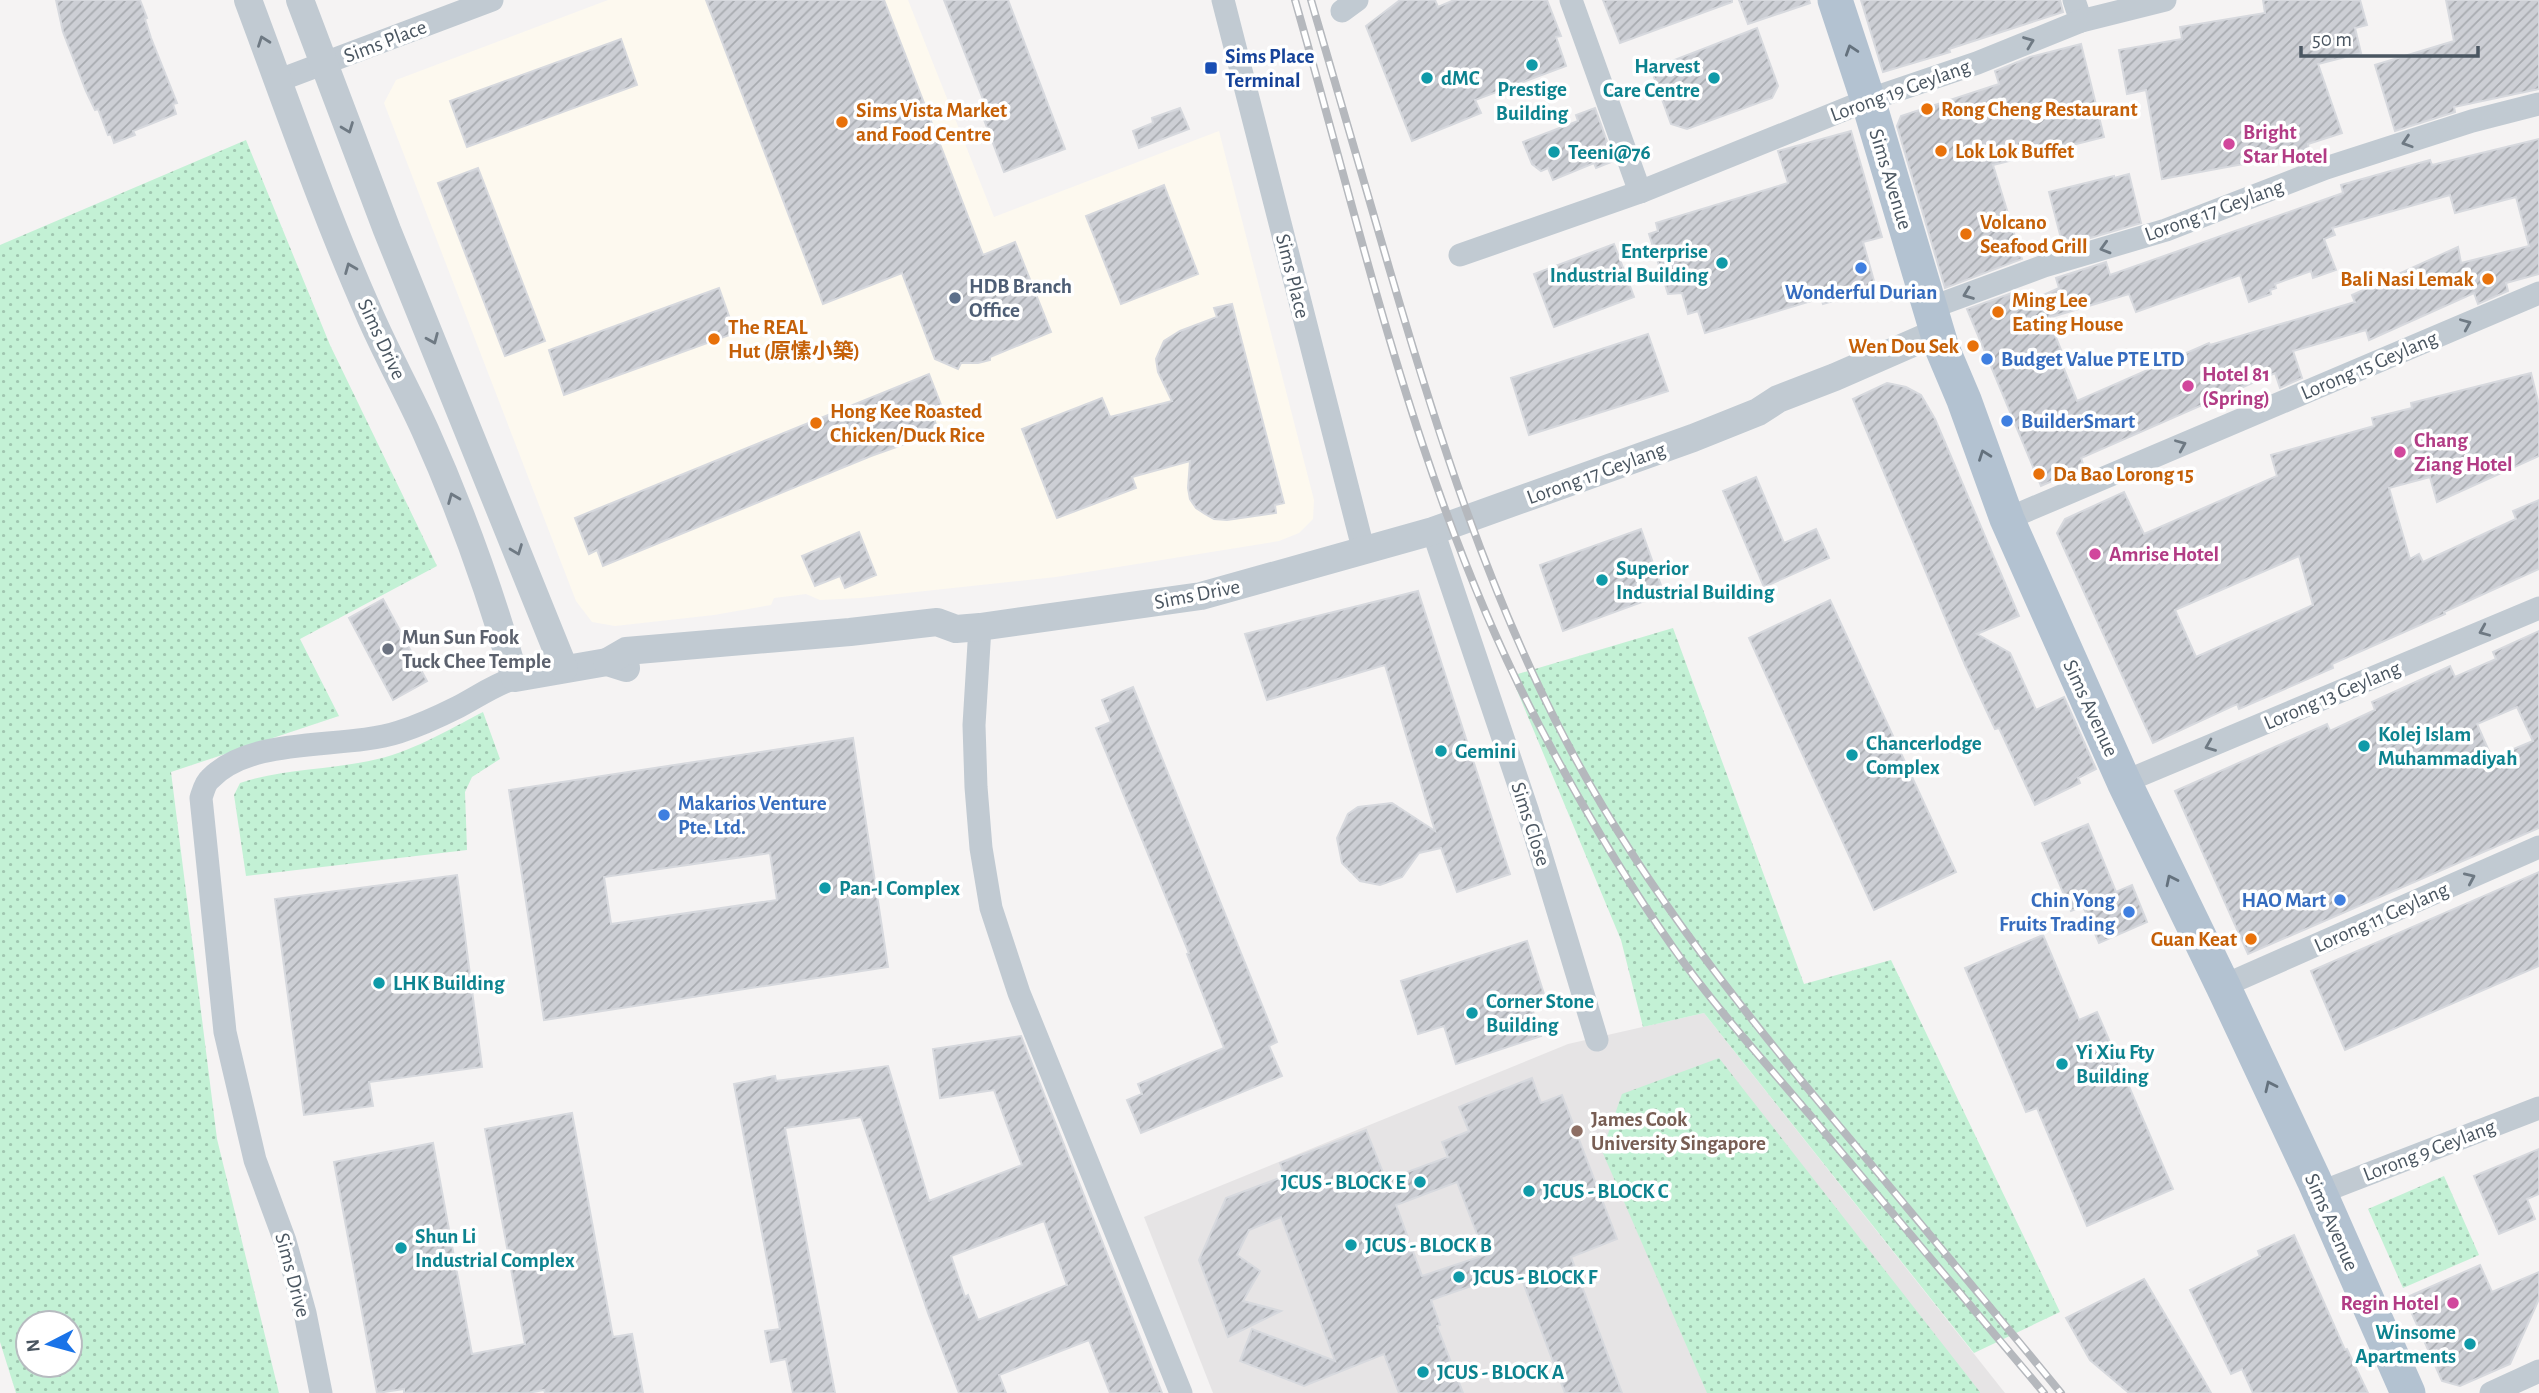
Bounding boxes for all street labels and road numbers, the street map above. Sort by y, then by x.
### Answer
street label: Sims Place [341,16,429,67]
street label: Lorong 19 Geylang [1827,55,1974,125]
street label: Sims Avenue [1865,126,1916,232]
street label: Lorong 17 Geylang [2142,175,2287,245]
street label: Sims Place [1272,232,1313,321]
street label: Sims Drive [354,295,409,383]
street label: Lorong 15 Geylang [2298,327,2441,404]
street label: Lorong 17 Geylang [1524,438,1669,508]
street label: Sims Drive [1153,576,1242,613]
street label: Sims Avenue [2059,657,2122,760]
street label: Lorong 13 Geylang [2261,657,2404,734]
street label: Sims Close [1507,780,1554,869]
street label: Lorong 11 Geylang [2311,878,2452,956]
street label: Lorong 9 Geylang [2360,1115,2499,1185]
street label: Sims Avenue [2301,1170,2362,1274]
street label: Sims Drive [271,1231,314,1320]

